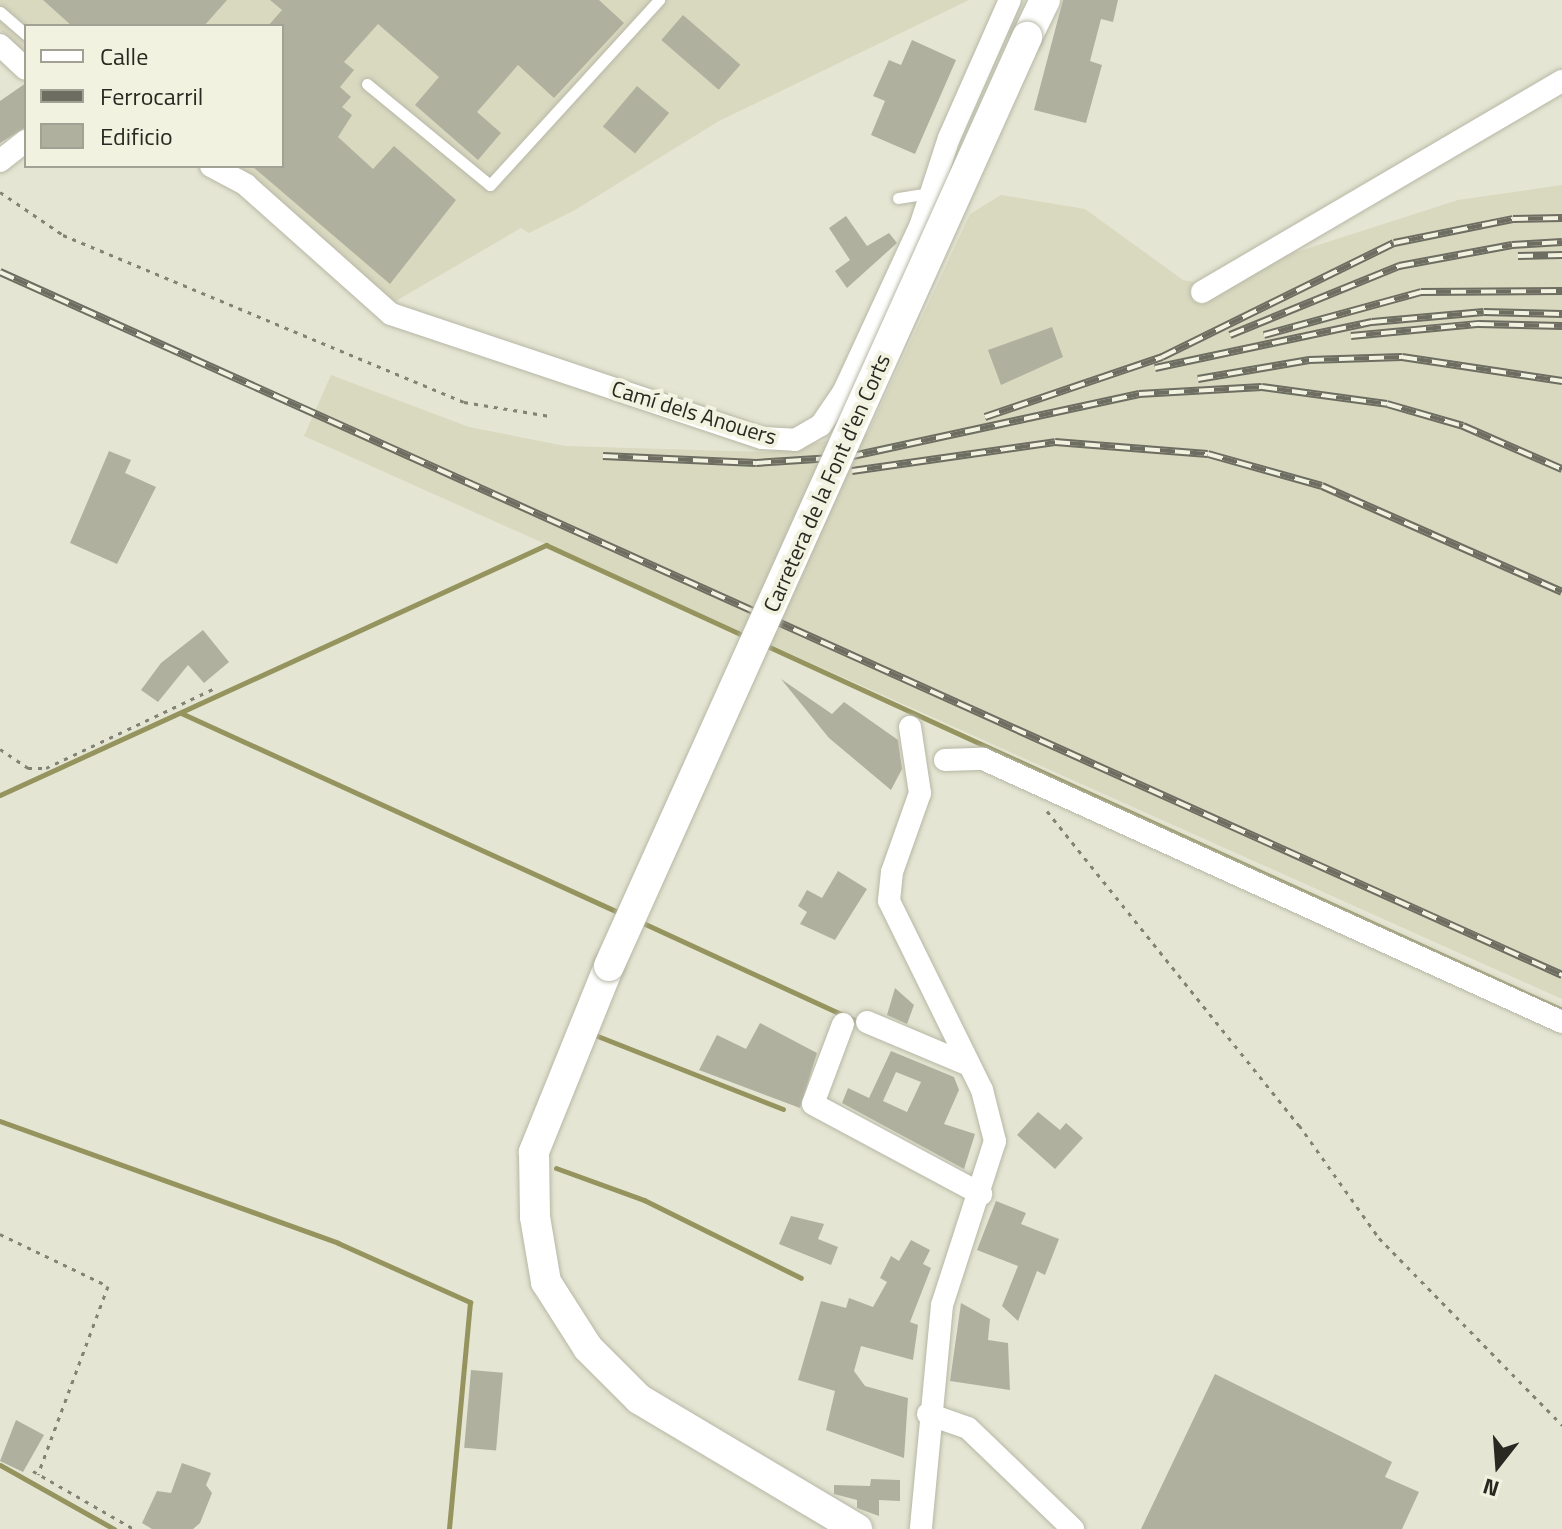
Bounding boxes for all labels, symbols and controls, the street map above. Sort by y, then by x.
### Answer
legend [24,24,284,168]
text: Calle [100,38,148,74]
text: Ferrocarril [100,78,203,114]
text: Edificio [100,118,173,154]
street label: Carretera de la Font d'en Corts [758,350,896,616]
street label: Camí dels Anouers [608,375,780,451]
north arrow [1458,1425,1538,1505]
text: N [1479,1469,1503,1506]

